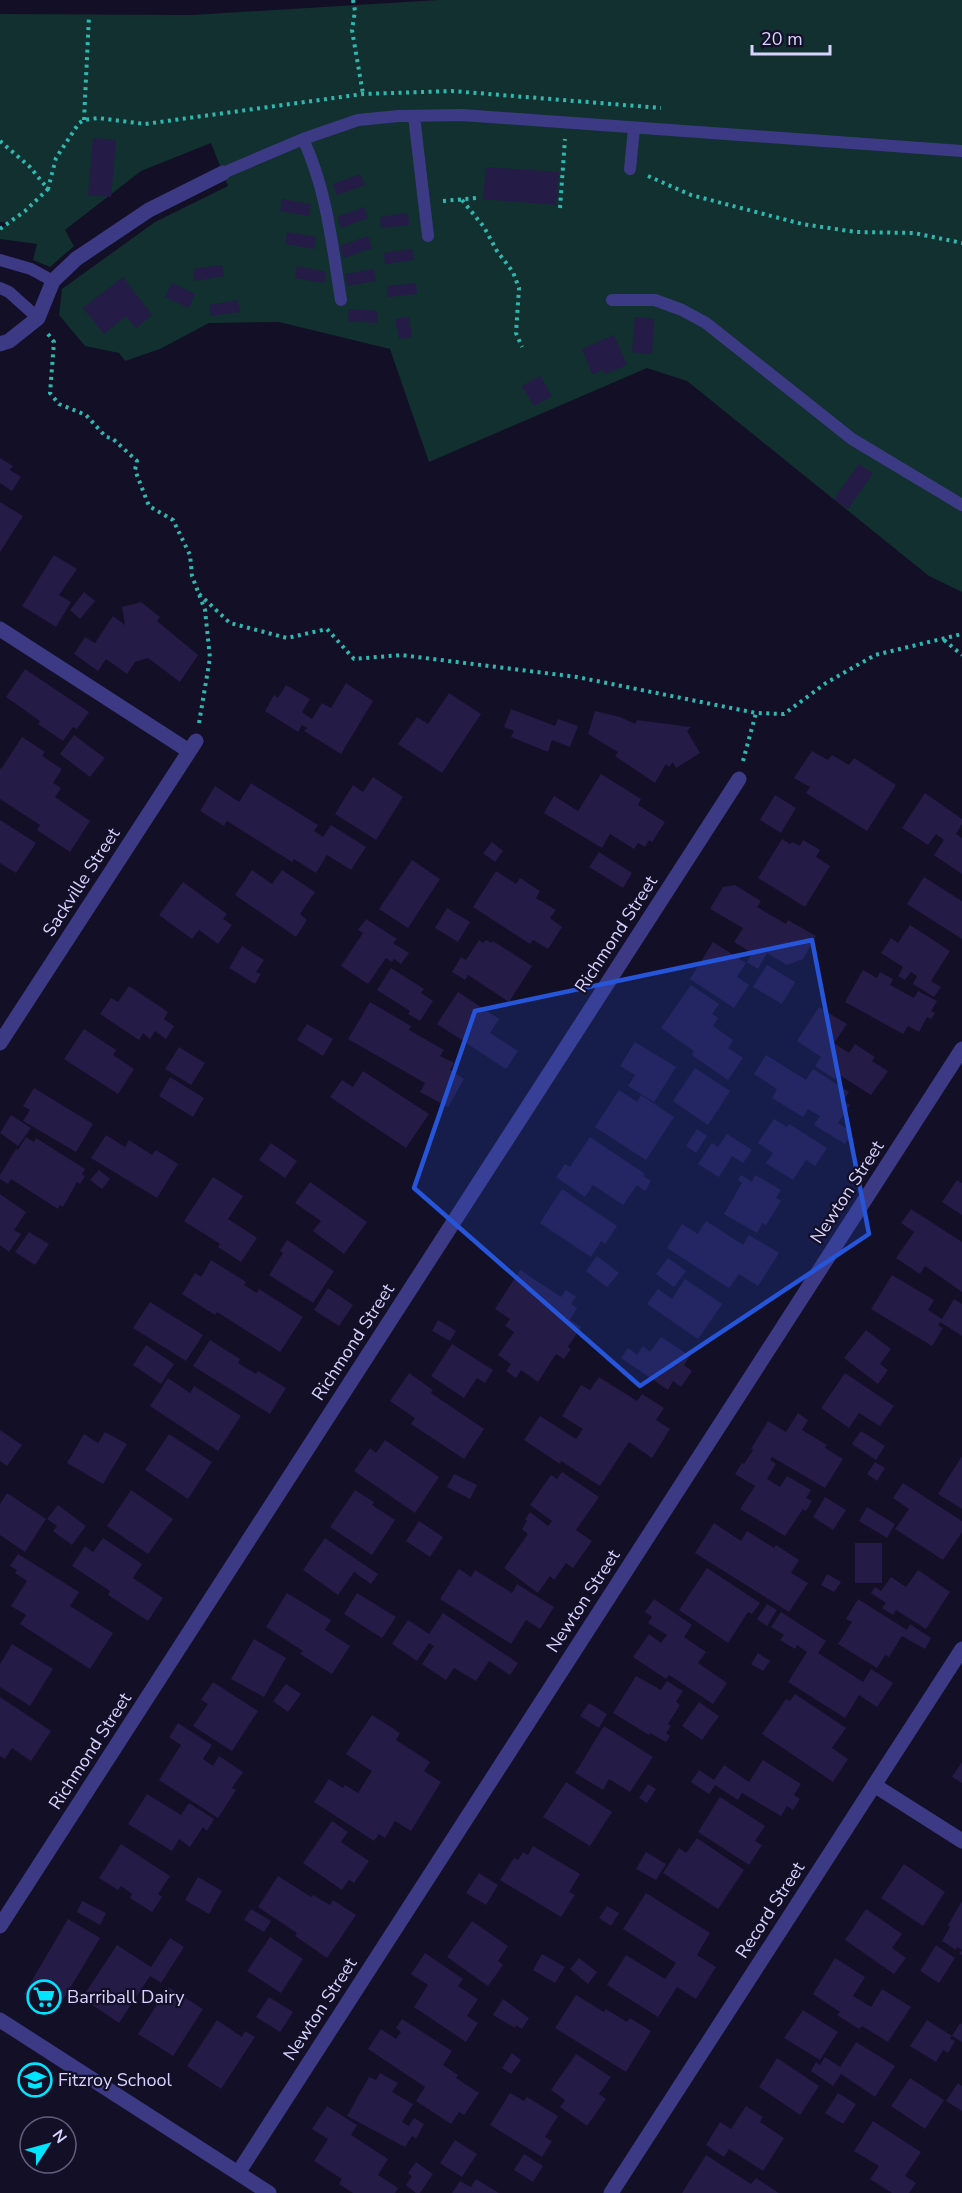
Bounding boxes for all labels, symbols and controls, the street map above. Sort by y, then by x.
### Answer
scale bar [752,18,830,56]
text: 20 m [761,27,803,51]
street label: Sackville Street [37,822,125,941]
street label: Richmond Street [569,870,663,997]
street label: Newton Street [805,1135,890,1248]
street label: Richmond Street [306,1278,400,1405]
street label: Newton Street [541,1544,626,1657]
street label: Richmond Street [43,1687,137,1814]
street label: Record Street [730,1857,810,1963]
street label: Newton Street [278,1952,363,2065]
supermarket icon: Barriball Dairy [26,1979,62,2015]
place label: Barriball Dairy [67,1985,185,2009]
school or university icon: Fitzroy School [17,2062,53,2098]
place label: Fitzroy School [58,2068,172,2092]
north arrow [18,2115,78,2175]
text: N [47,2125,72,2148]

